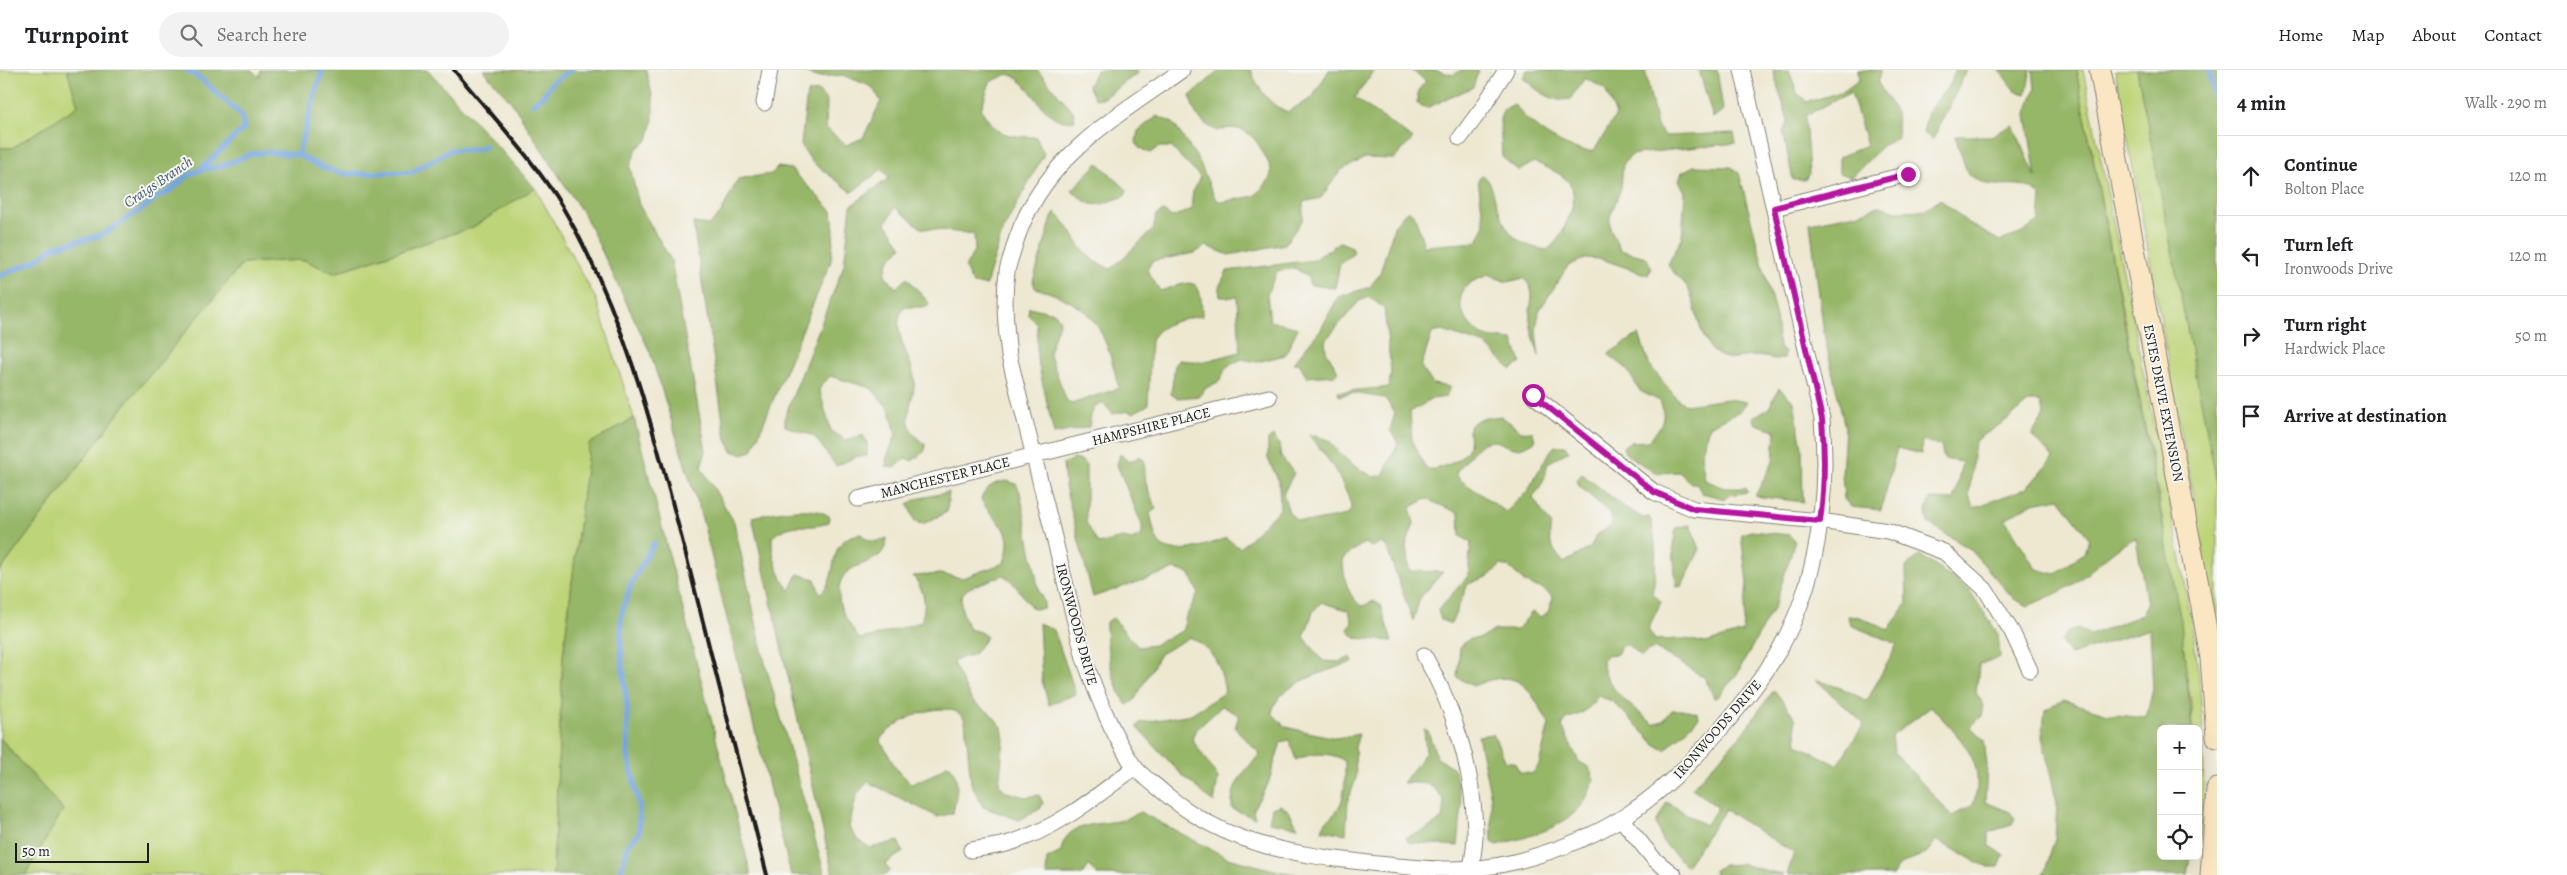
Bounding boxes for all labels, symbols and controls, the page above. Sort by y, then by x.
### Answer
search box [159,12,509,57]
text: Turnpoint [25,19,129,51]
icon: search [177,21,205,49]
text: Search here [217,22,307,48]
text: Home [2278,23,2323,47]
text: Map [2351,23,2384,47]
text: About [2412,23,2456,47]
text: Contact [2484,23,2542,47]
text: 4 min [2237,89,2286,117]
text: Walk · 290 m [2465,92,2547,114]
water label: Craigs Branch [120,152,196,212]
text: Continue [2284,152,2358,178]
icon: ahead [2237,162,2265,190]
route end [1897,163,1920,186]
text: 120 m [2509,165,2547,187]
text: Bolton Place [2284,178,2364,200]
text: Turn left [2284,232,2353,258]
icon: left [2237,242,2265,270]
text: 120 m [2509,245,2547,267]
text: Ironwoods Drive [2284,258,2393,280]
text: Turn right [2284,312,2366,338]
street label: ESTES DRIVE EXTENSION [2139,322,2188,484]
icon: right [2237,322,2265,350]
text: 50 m [2515,325,2547,347]
text: Hardwick Place [2284,338,2385,360]
route start [1522,384,1545,407]
icon: arrive [2237,402,2265,430]
street label: HAMPSHIRE PLACE [1090,403,1212,450]
text: Arrive at destination [2284,403,2447,429]
street label: MANCHESTER PLACE [878,452,1012,503]
street label: IRONWOODS DRIVE [1051,561,1102,687]
street label: IRONWOODS DRIVE [1669,676,1766,783]
map controls [2157,725,2202,860]
button: + [2157,725,2202,770]
button: − [2157,770,2202,815]
button: locate [2157,815,2202,860]
scale bar [15,840,149,863]
text: 50 m [22,842,50,861]

